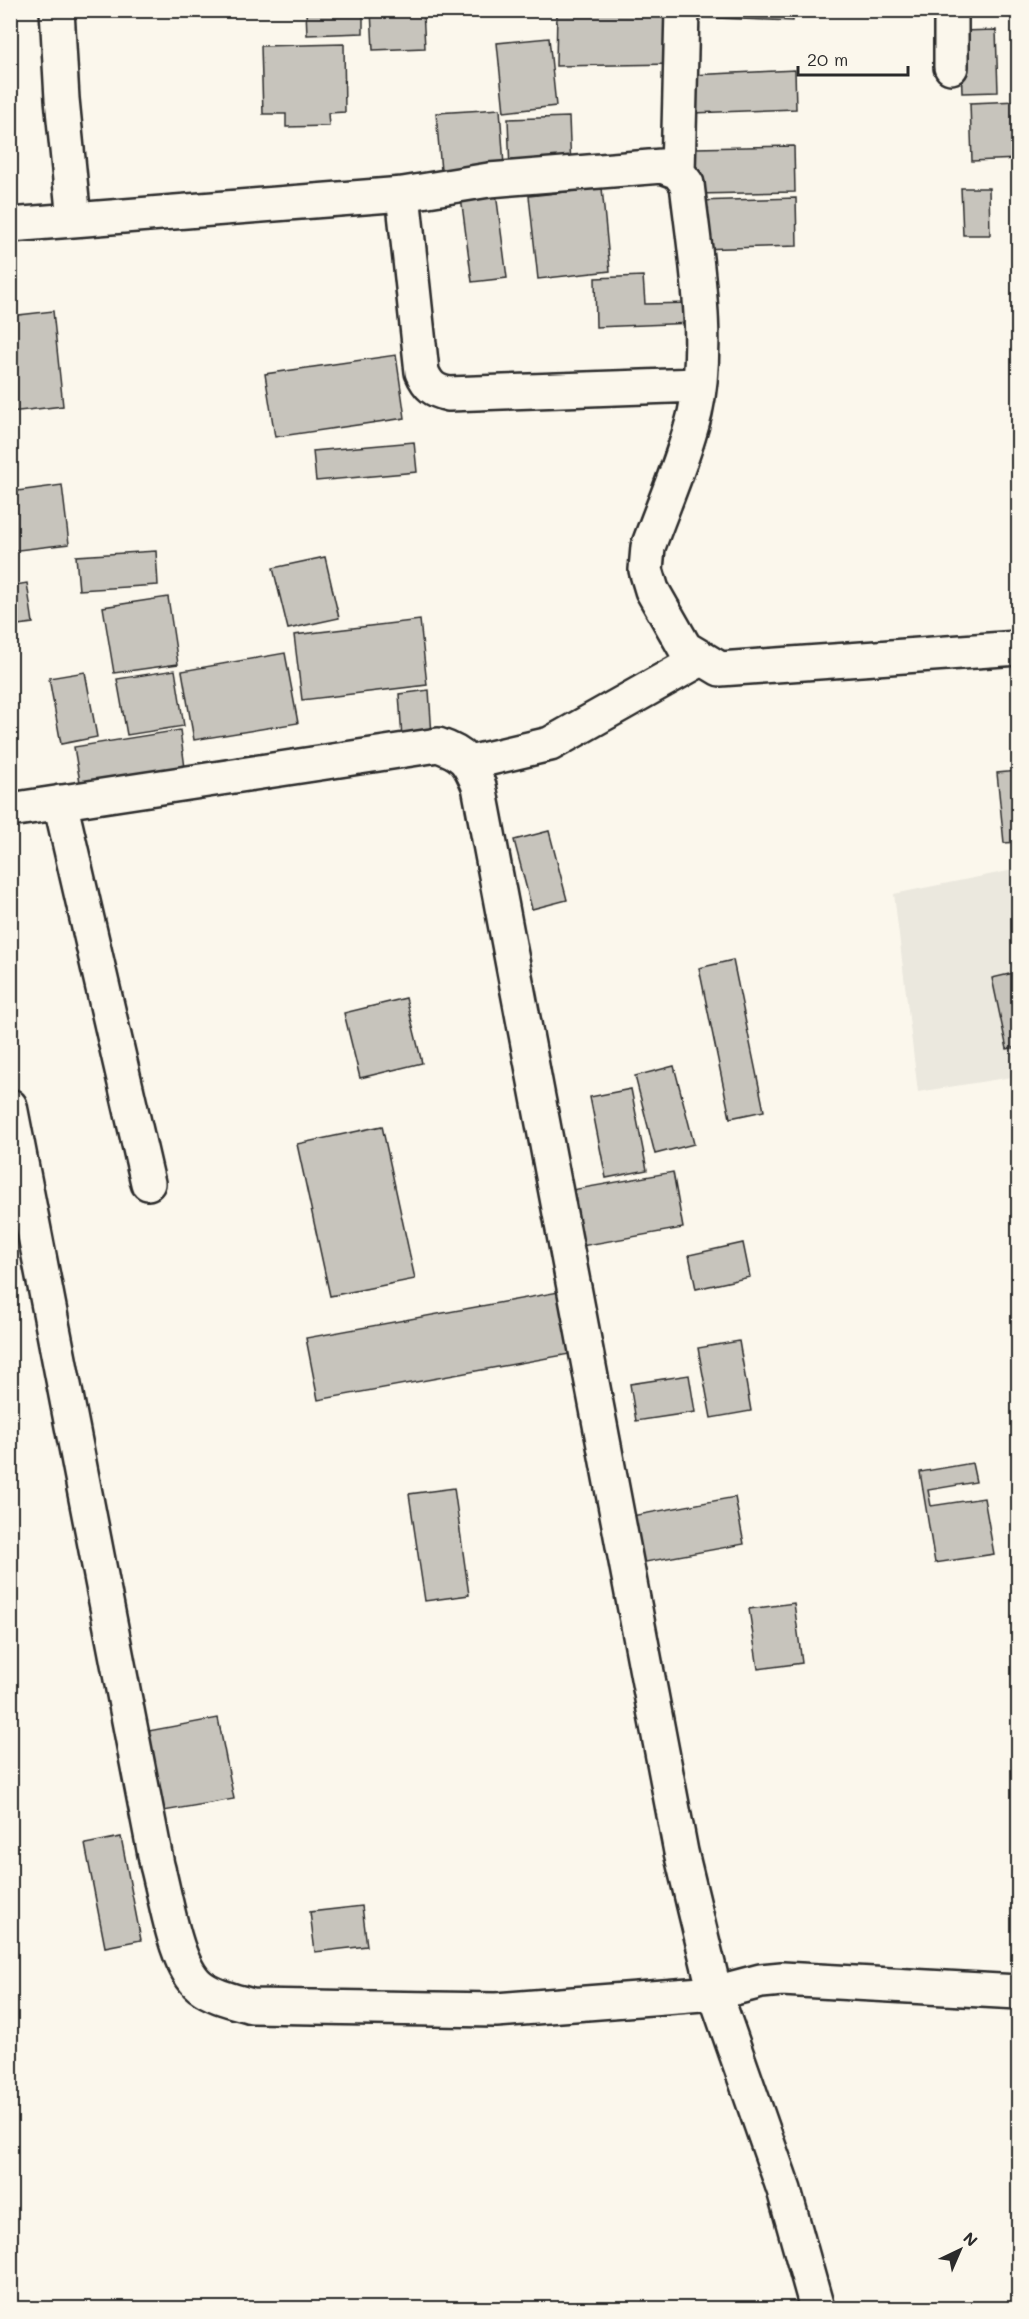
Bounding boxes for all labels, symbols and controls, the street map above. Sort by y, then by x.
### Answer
scale bar [798,39,908,77]
text: 20 m [807,47,848,71]
north arrow [930,2220,990,2280]
text: N [959,2227,982,2251]

